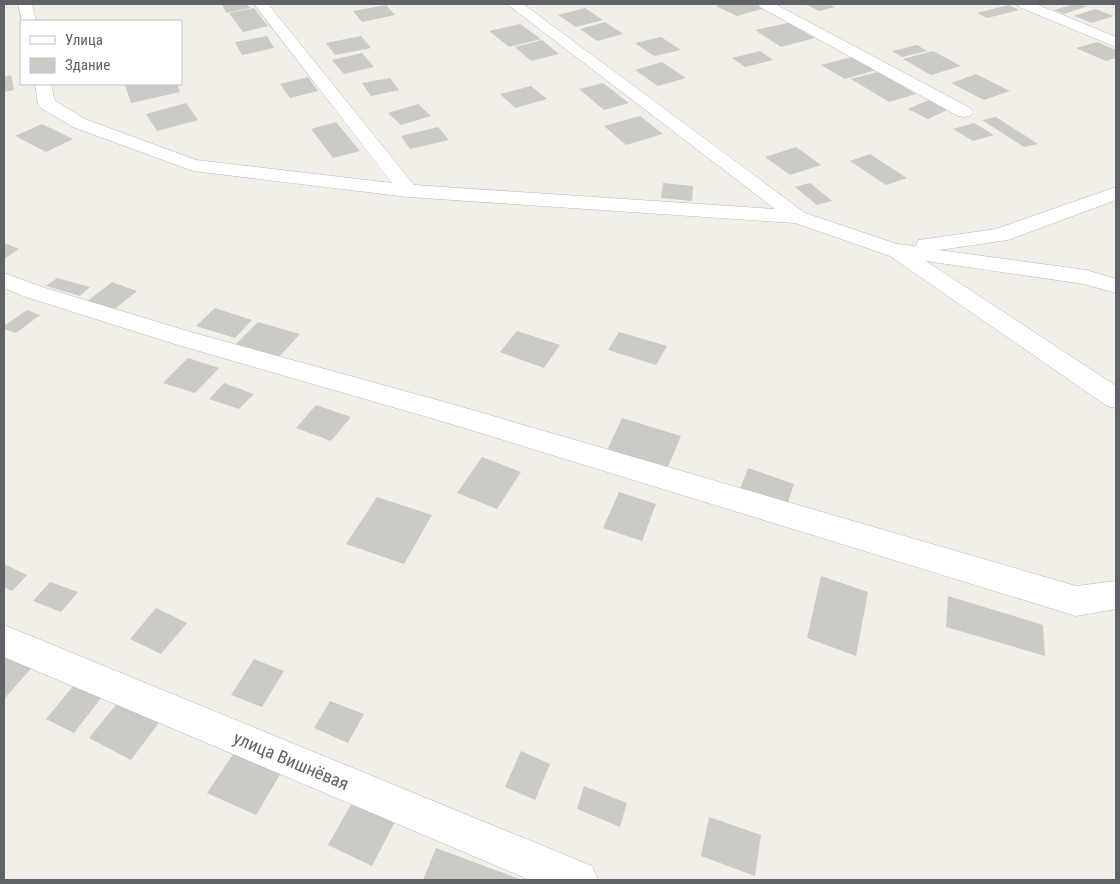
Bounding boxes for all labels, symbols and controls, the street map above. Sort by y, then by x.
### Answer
legend [20,20,182,85]
text: Улица [65,31,103,49]
text: Здание [65,56,110,74]
street label: улица Вишнёвая [230,727,352,794]

